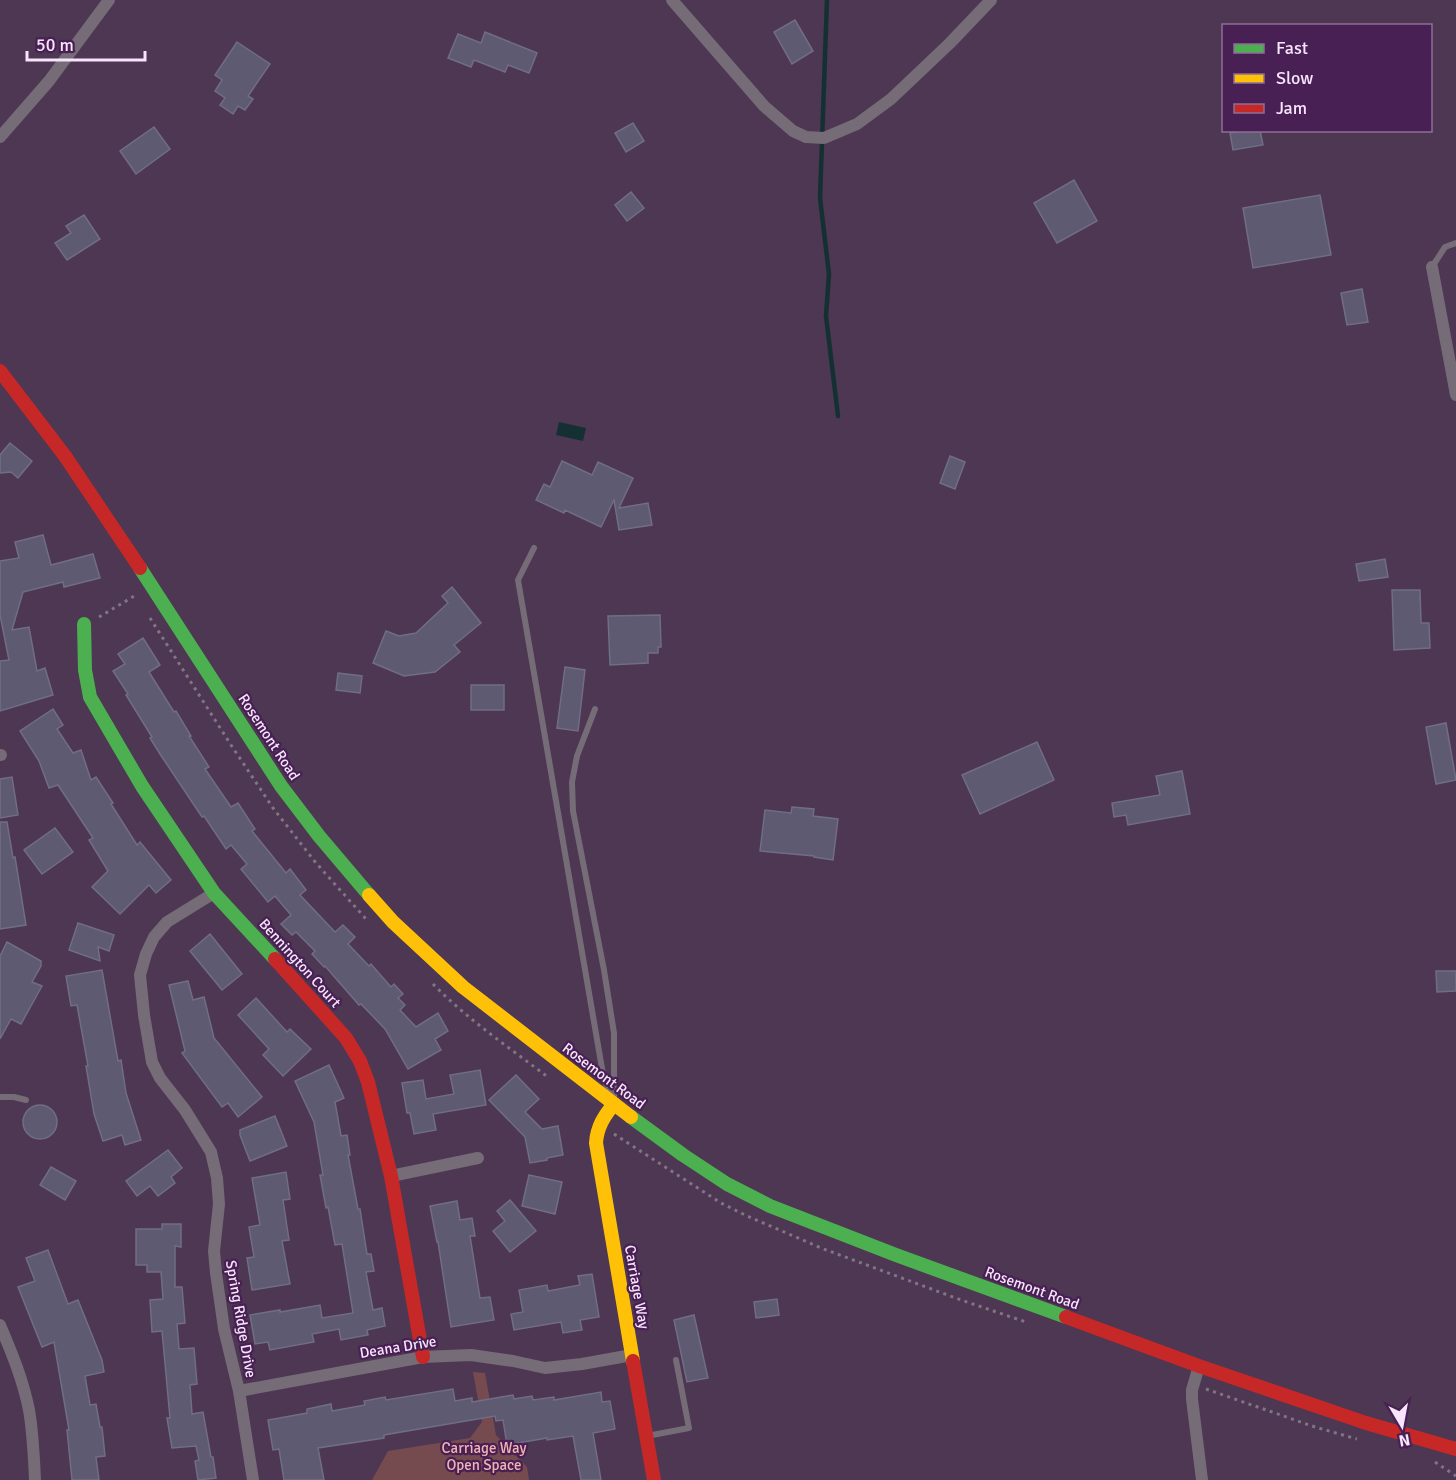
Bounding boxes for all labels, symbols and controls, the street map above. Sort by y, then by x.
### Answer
scale bar [27,24,146,62]
legend [1222,24,1432,132]
text: 50 m [36,34,74,56]
text: Fast [1276,37,1308,59]
text: Slow [1276,67,1313,89]
text: Jam [1276,97,1307,119]
street label: Rosemont Road [234,690,304,784]
street label: Bennington Court [255,915,345,1011]
street label: Rosemont Road [559,1039,649,1113]
street label: Carriage Way [621,1244,653,1330]
street label: Spring Ridge Drive [222,1259,260,1379]
street label: Rosemont Road [982,1263,1082,1313]
street label: Deana Drive [358,1332,438,1362]
north arrow [1372,1396,1432,1456]
text: N [1397,1429,1412,1451]
park label: Carriage Way Open Space [442,1439,526,1474]

